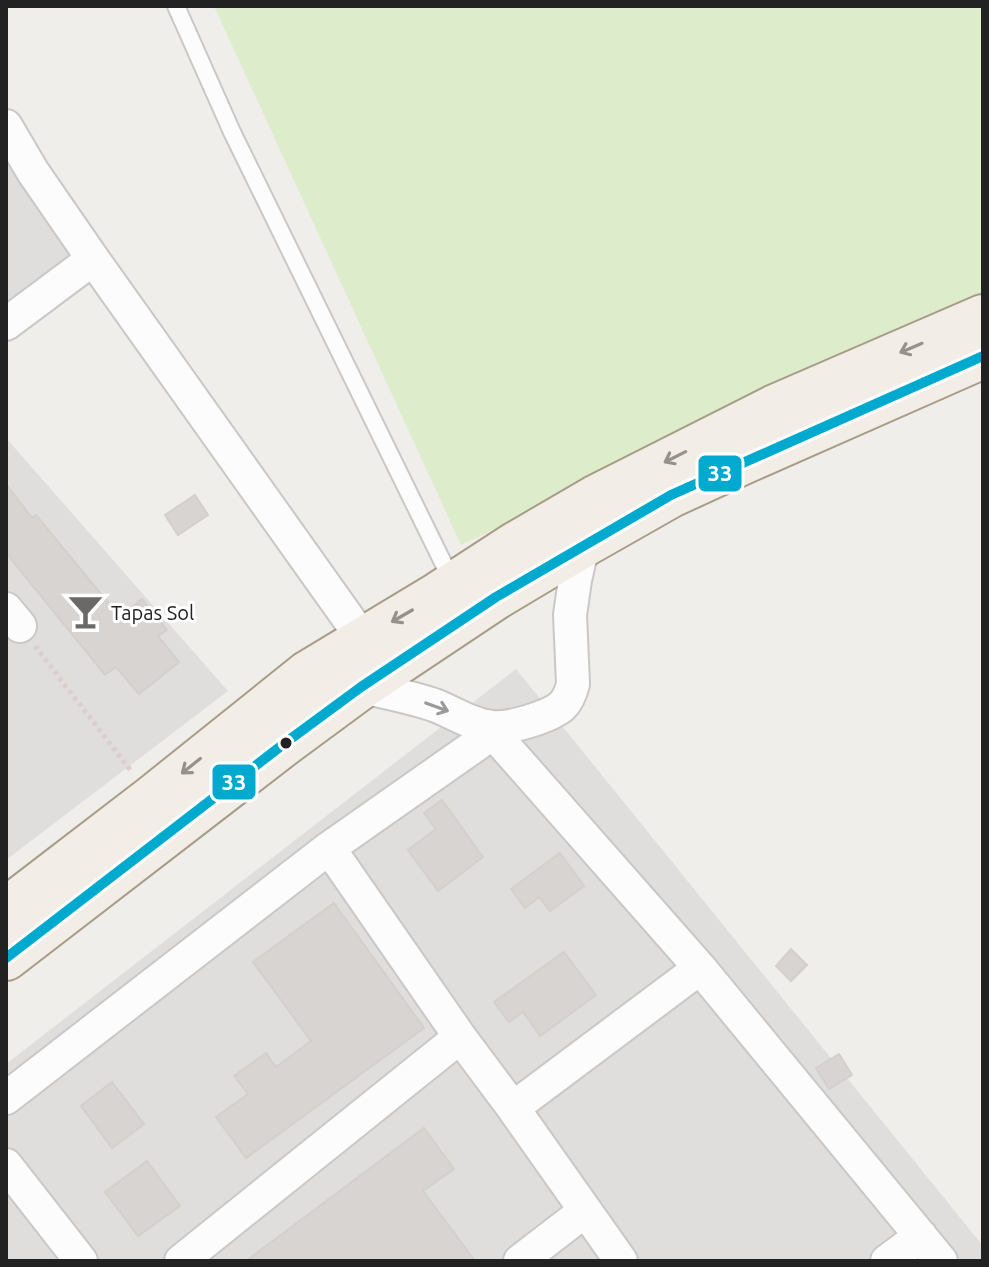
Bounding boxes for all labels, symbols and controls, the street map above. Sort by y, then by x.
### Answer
one-way arrow [900,342,924,357]
one-way arrow [664,450,688,465]
line badge: 33 [697,454,743,493]
text: 33 [708,460,732,485]
bar icon: Tapas Sol [66,593,104,631]
place label: Tapas Sol [111,601,194,624]
one-way arrow [391,609,415,624]
one-way arrow [424,701,448,715]
unlabelled marker [278,735,294,751]
one-way arrow [181,758,202,775]
line badge: 33 [211,763,257,801]
text: 33 [222,769,246,794]

